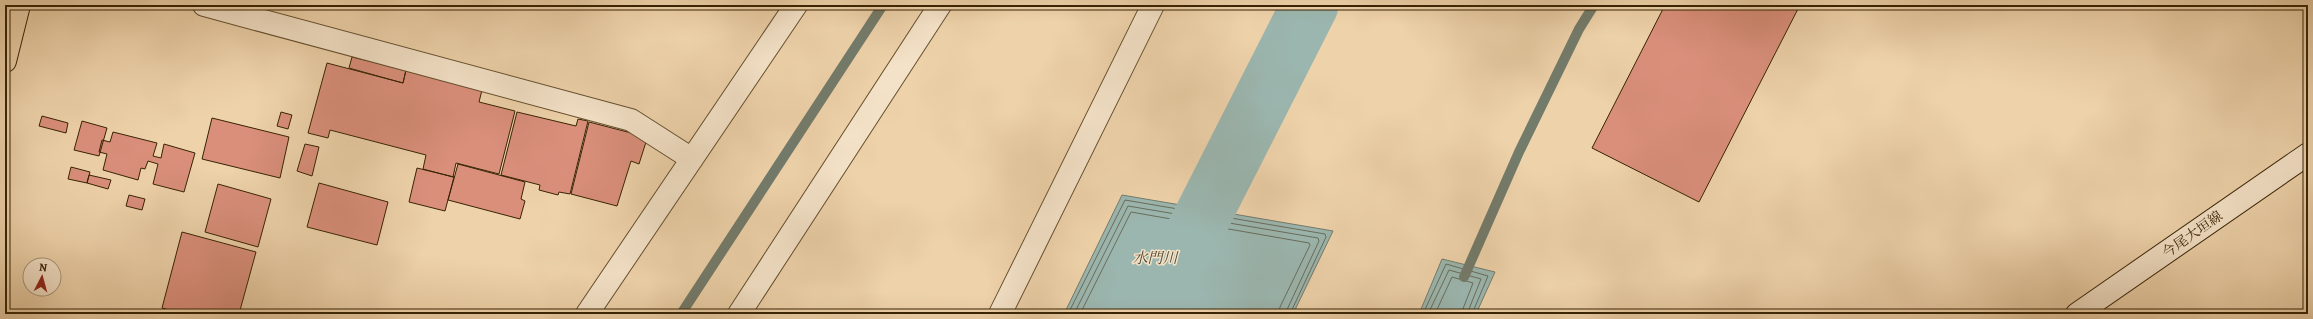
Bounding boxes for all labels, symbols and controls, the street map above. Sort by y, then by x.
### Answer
street label: 今尾大垣線 [2158,207,2226,262]
water label: 水門川 [1132,248,1179,268]
north arrow [22,257,62,297]
text: N [38,260,48,275]

